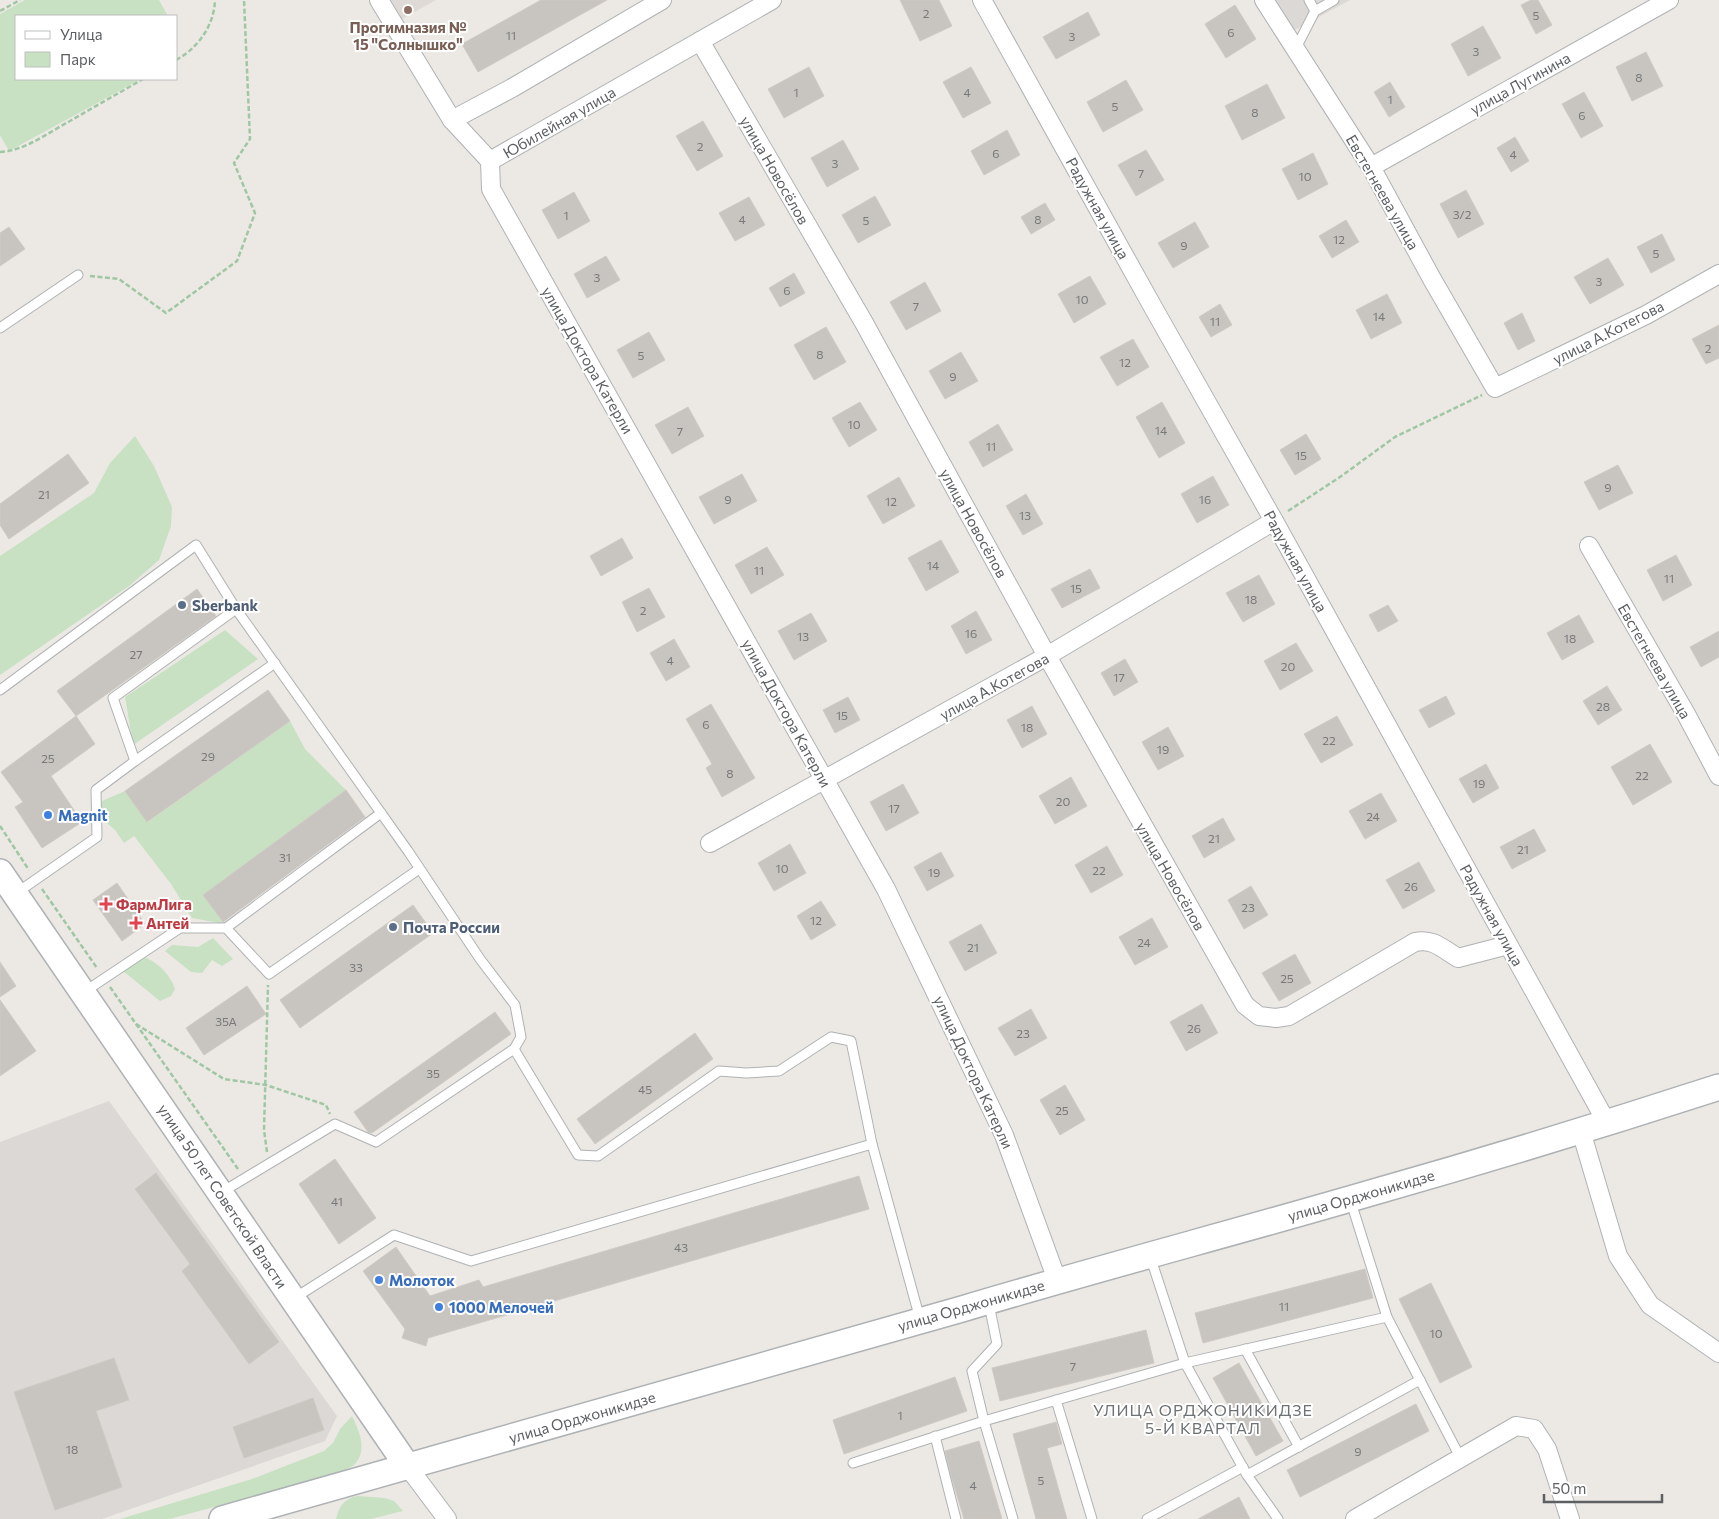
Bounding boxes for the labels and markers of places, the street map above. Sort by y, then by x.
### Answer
marker: Прогимназия № 15 "Солнышко" [402,4,414,16]
place label: Прогимназия № 15 "Солнышко" [350,18,467,53]
place label: Sberbank [192,596,258,614]
marker: Sberbank [176,599,188,611]
place label: Magnit [58,806,108,824]
marker: Magnit [42,809,54,821]
place label: ФармЛига [116,895,192,913]
marker: ФармЛига [100,898,112,910]
place label: Антей [146,914,189,932]
marker: Антей [130,917,142,929]
place label: Почта России [403,918,500,936]
marker: Почта России [387,921,399,933]
place label: Молоток [389,1271,455,1289]
marker: Молоток [373,1274,385,1286]
place label: 1000 Мелочей [449,1298,554,1316]
marker: 1000 Мелочей [433,1301,445,1313]

